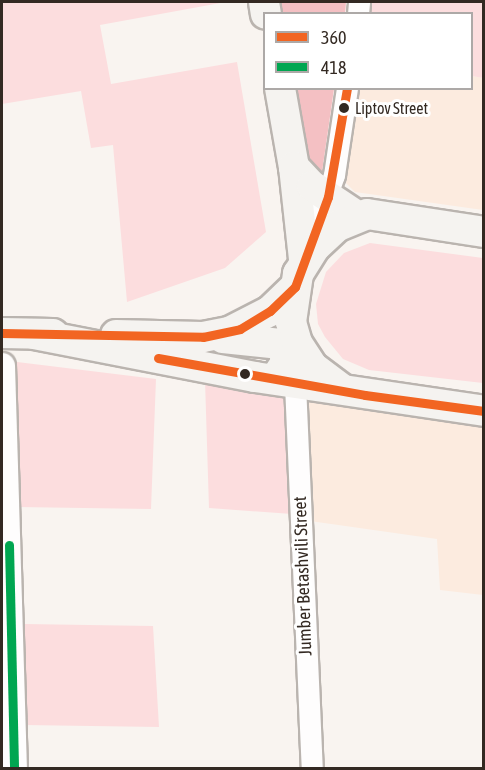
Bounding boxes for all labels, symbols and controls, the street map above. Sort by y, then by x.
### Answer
legend [263,12,473,90]
text: 360 [321,27,346,48]
text: 418 [321,57,346,78]
place label: Liptov Street [355,98,428,118]
marker: Liptov Street [338,102,350,114]
unlabelled marker [239,368,251,380]
street label: Jumber Betashvili Street [289,496,317,656]

